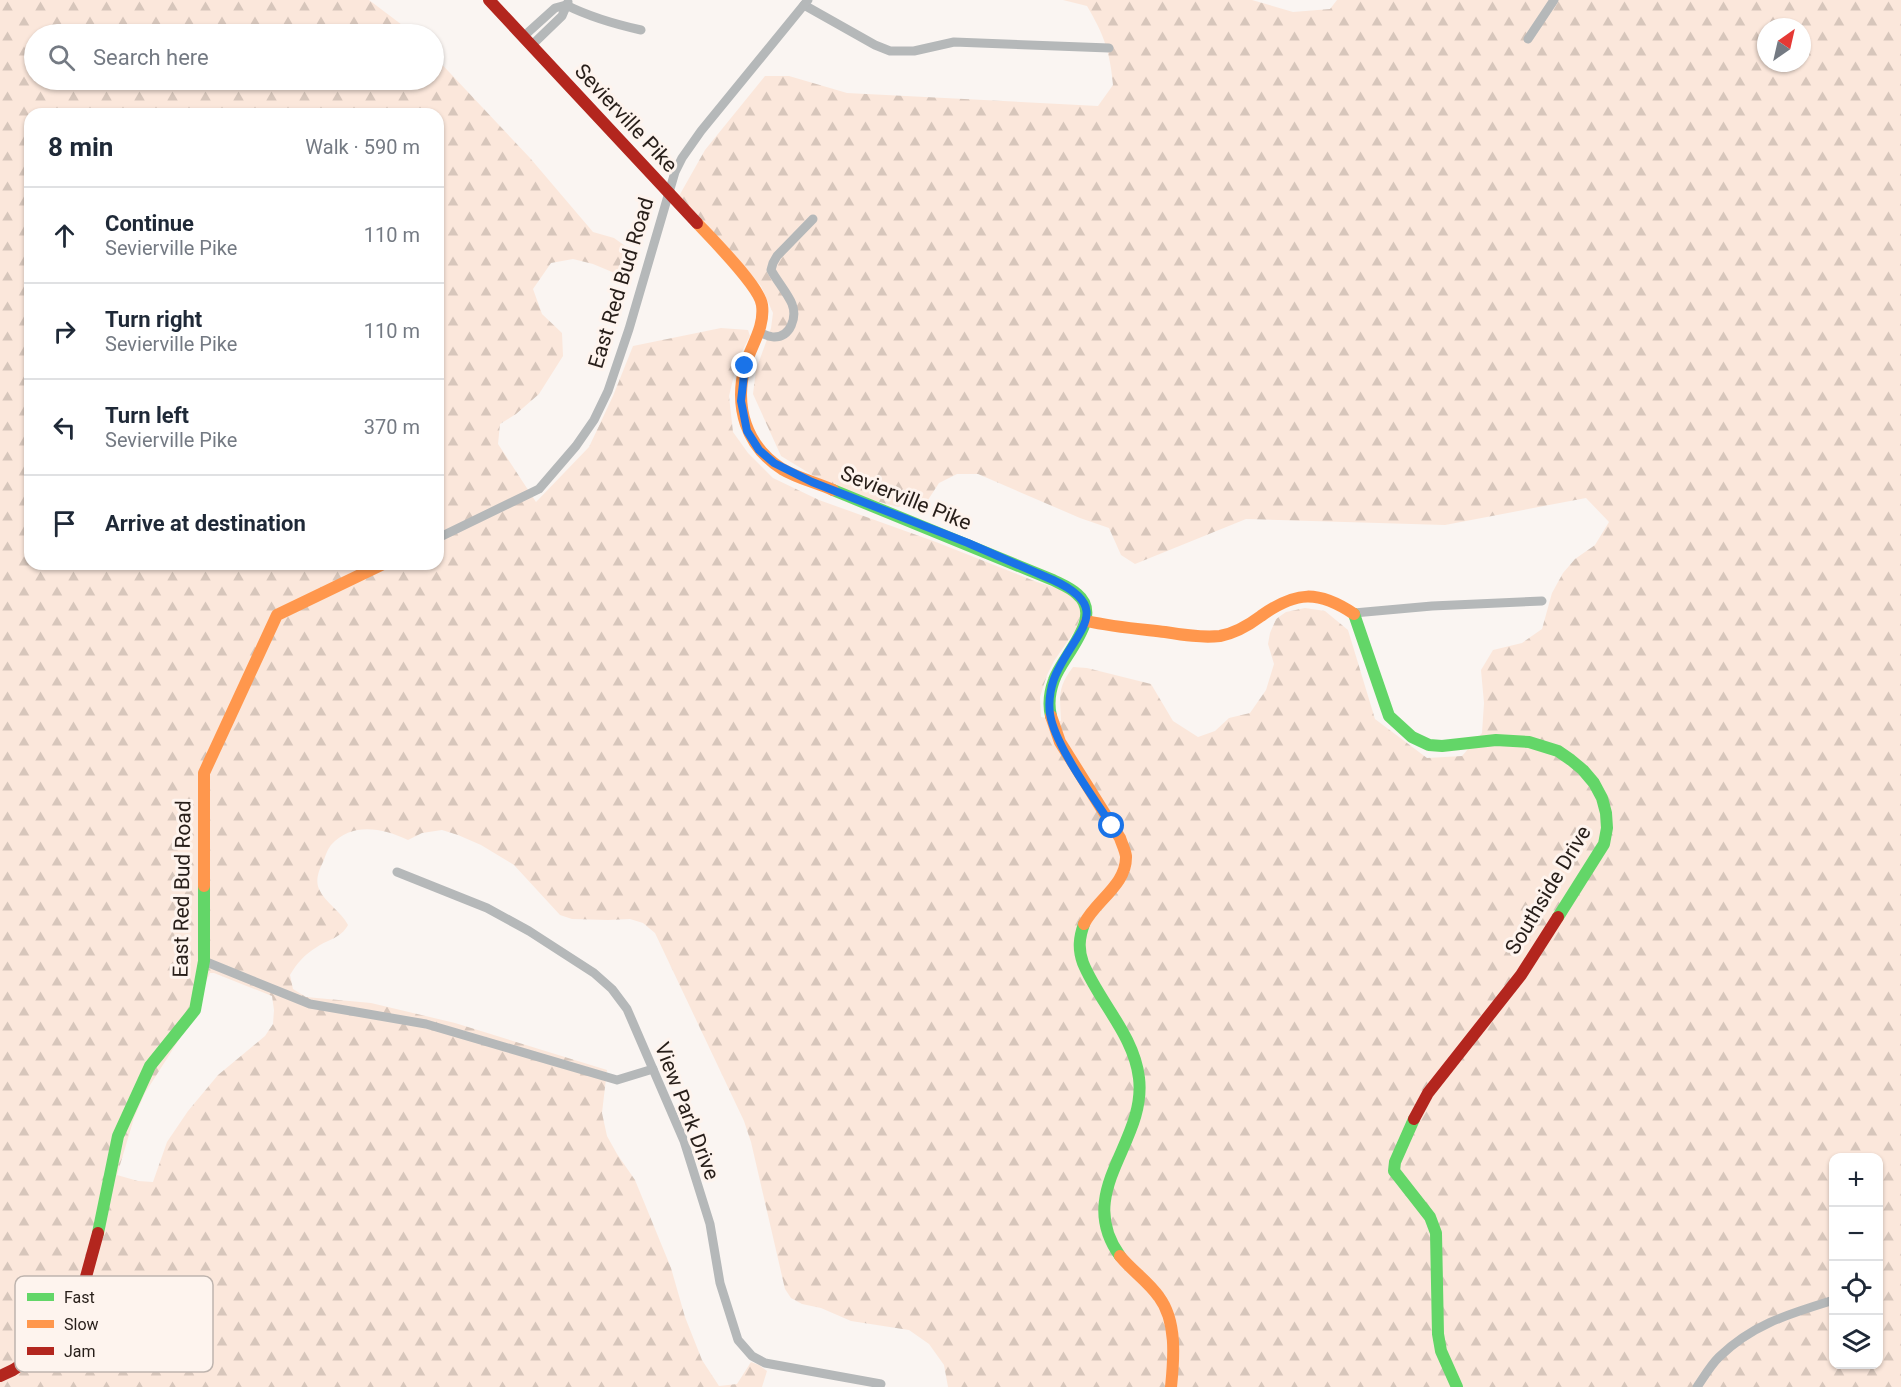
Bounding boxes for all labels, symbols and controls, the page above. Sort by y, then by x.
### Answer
north arrow [1757,18,1811,72]
search box [24,24,444,90]
icon: search [45,41,78,74]
text: Search here [93,45,209,70]
street label: Sevierville Pike [570,59,682,177]
text: 8 min [48,132,113,162]
text: Walk · 590 m [305,135,420,159]
street label: East Red Bud Road [584,195,658,371]
text: Continue [105,211,194,236]
icon: ahead [48,219,81,252]
text: 110 m [364,223,420,247]
text: Sevierville Pike [105,236,237,260]
text: Turn right [105,307,202,332]
icon: right [48,315,81,348]
text: 110 m [364,319,420,343]
text: Sevierville Pike [105,332,237,356]
route end [731,352,757,378]
text: Turn left [105,403,189,428]
icon: left [48,411,81,444]
text: 370 m [364,415,420,439]
text: Sevierville Pike [105,428,237,452]
street label: Sevierville Pike [837,461,975,535]
icon: arrive [48,507,81,540]
text: Arrive at destination [105,511,306,536]
street label: East Red Bud Road [168,800,196,978]
route start [1098,812,1124,838]
street label: Southside Drive [1500,821,1596,959]
street label: View Park Drive [650,1039,724,1183]
map controls [1829,1153,1883,1369]
button: + [1829,1153,1883,1207]
button: − [1829,1207,1883,1261]
button: locate [1829,1261,1883,1315]
legend [15,1276,213,1372]
text: Fast [64,1288,95,1307]
text: Slow [64,1315,99,1334]
button: layers [1829,1315,1883,1369]
text: Jam [64,1342,96,1361]

